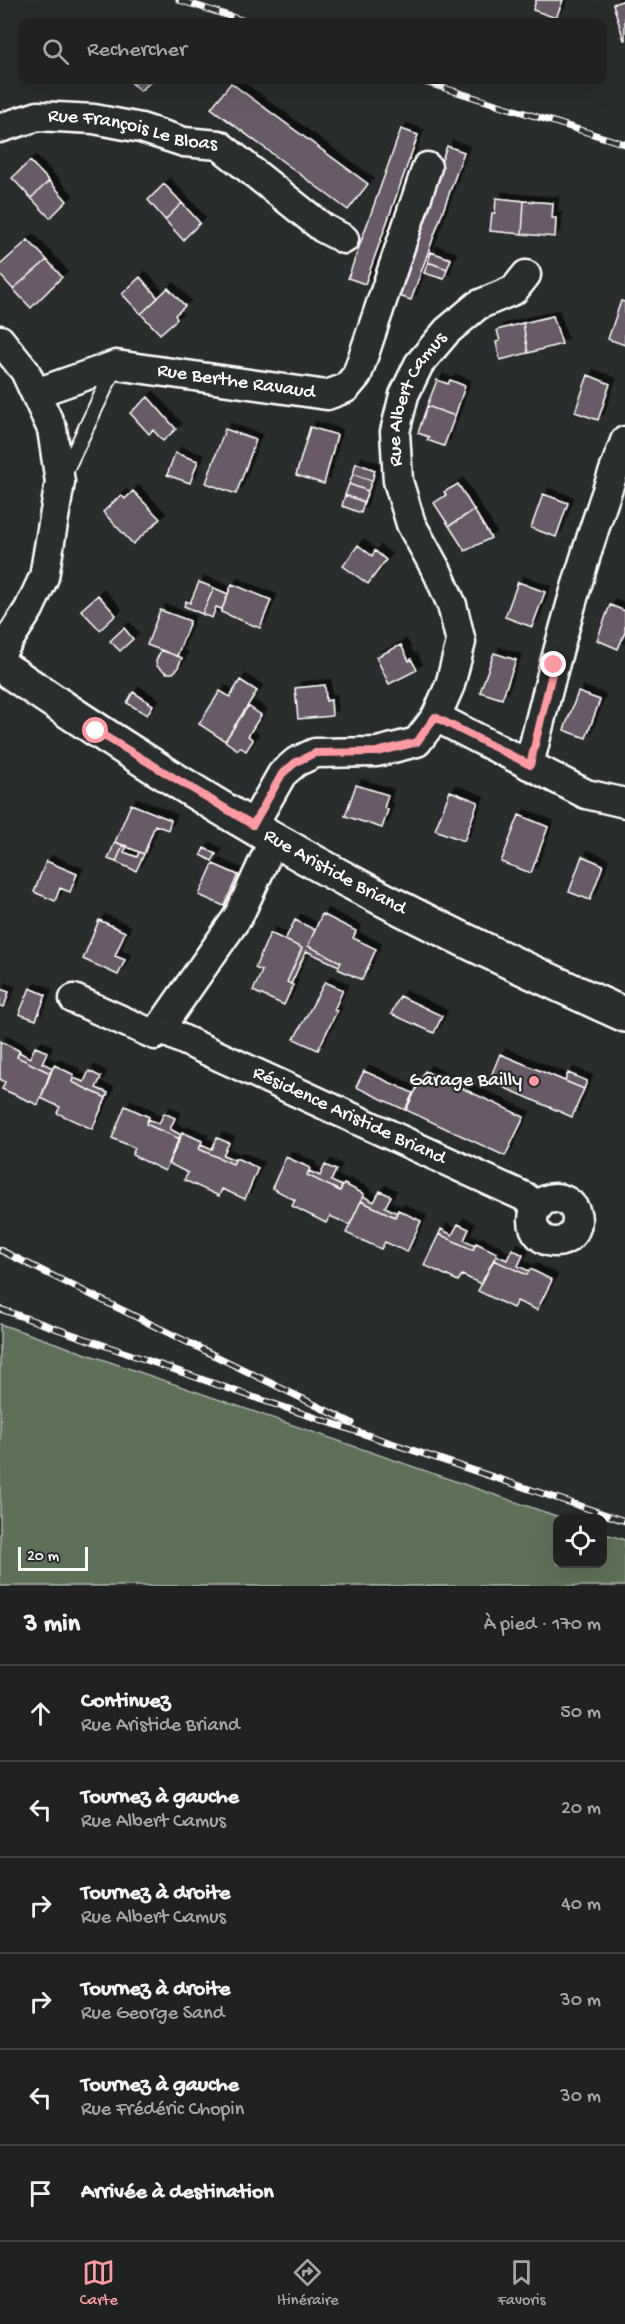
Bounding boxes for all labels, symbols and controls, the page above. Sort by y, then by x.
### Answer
search box [18,18,607,84]
icon: search [39,35,72,68]
text: Rechercher [87,38,187,64]
street label: Rue François Le Bloas [47,105,219,156]
street label: Rue Albert Camus [383,327,453,467]
street label: Rue Berthe Ravaud [156,359,319,405]
route end [540,651,566,677]
route start [82,717,108,743]
street label: Rue Aristide Briand [259,824,412,922]
street label: Résidence Aristide Briand [249,1062,451,1171]
place label: Garage Bailly [409,1070,522,1093]
marker: Garage Bailly [527,1074,541,1088]
map controls [553,1514,607,1568]
button: locate [553,1514,607,1568]
scale bar [18,1544,88,1572]
text: 20 m [27,1548,59,1567]
text: 3 min [24,1610,80,1641]
text: À pied · 170 m [484,1614,601,1637]
text: Continuez [81,1689,170,1715]
icon: ahead [24,1697,57,1730]
text: 50 m [560,1702,601,1725]
text: Rue Aristide Briand [81,1715,240,1738]
text: Tournez à gauche [81,1785,239,1811]
icon: left [24,1793,57,1826]
text: 20 m [561,1798,601,1821]
text: Rue Albert Camus [81,1811,226,1834]
text: Tournez à droite [81,1881,230,1907]
icon: right [24,1889,57,1922]
text: 40 m [561,1894,601,1917]
text: Rue Albert Camus [81,1907,226,1930]
text: Tournez à droite [81,1977,230,2003]
icon: right [24,1985,57,2018]
text: 30 m [560,1990,601,2013]
text: Rue George Sand [81,2003,224,2026]
text: Tournez à gauche [81,2073,239,2099]
icon: left [24,2081,57,2114]
text: 30 m [560,2086,601,2109]
text: Rue Frédéric Chopin [81,2099,244,2122]
icon: arrive [24,2177,57,2210]
text: Arrivée à destination [81,2180,274,2206]
tab: Carte [80,2256,118,2311]
tab: Itinéraire [277,2256,339,2311]
tab: Favoris [498,2256,545,2311]

